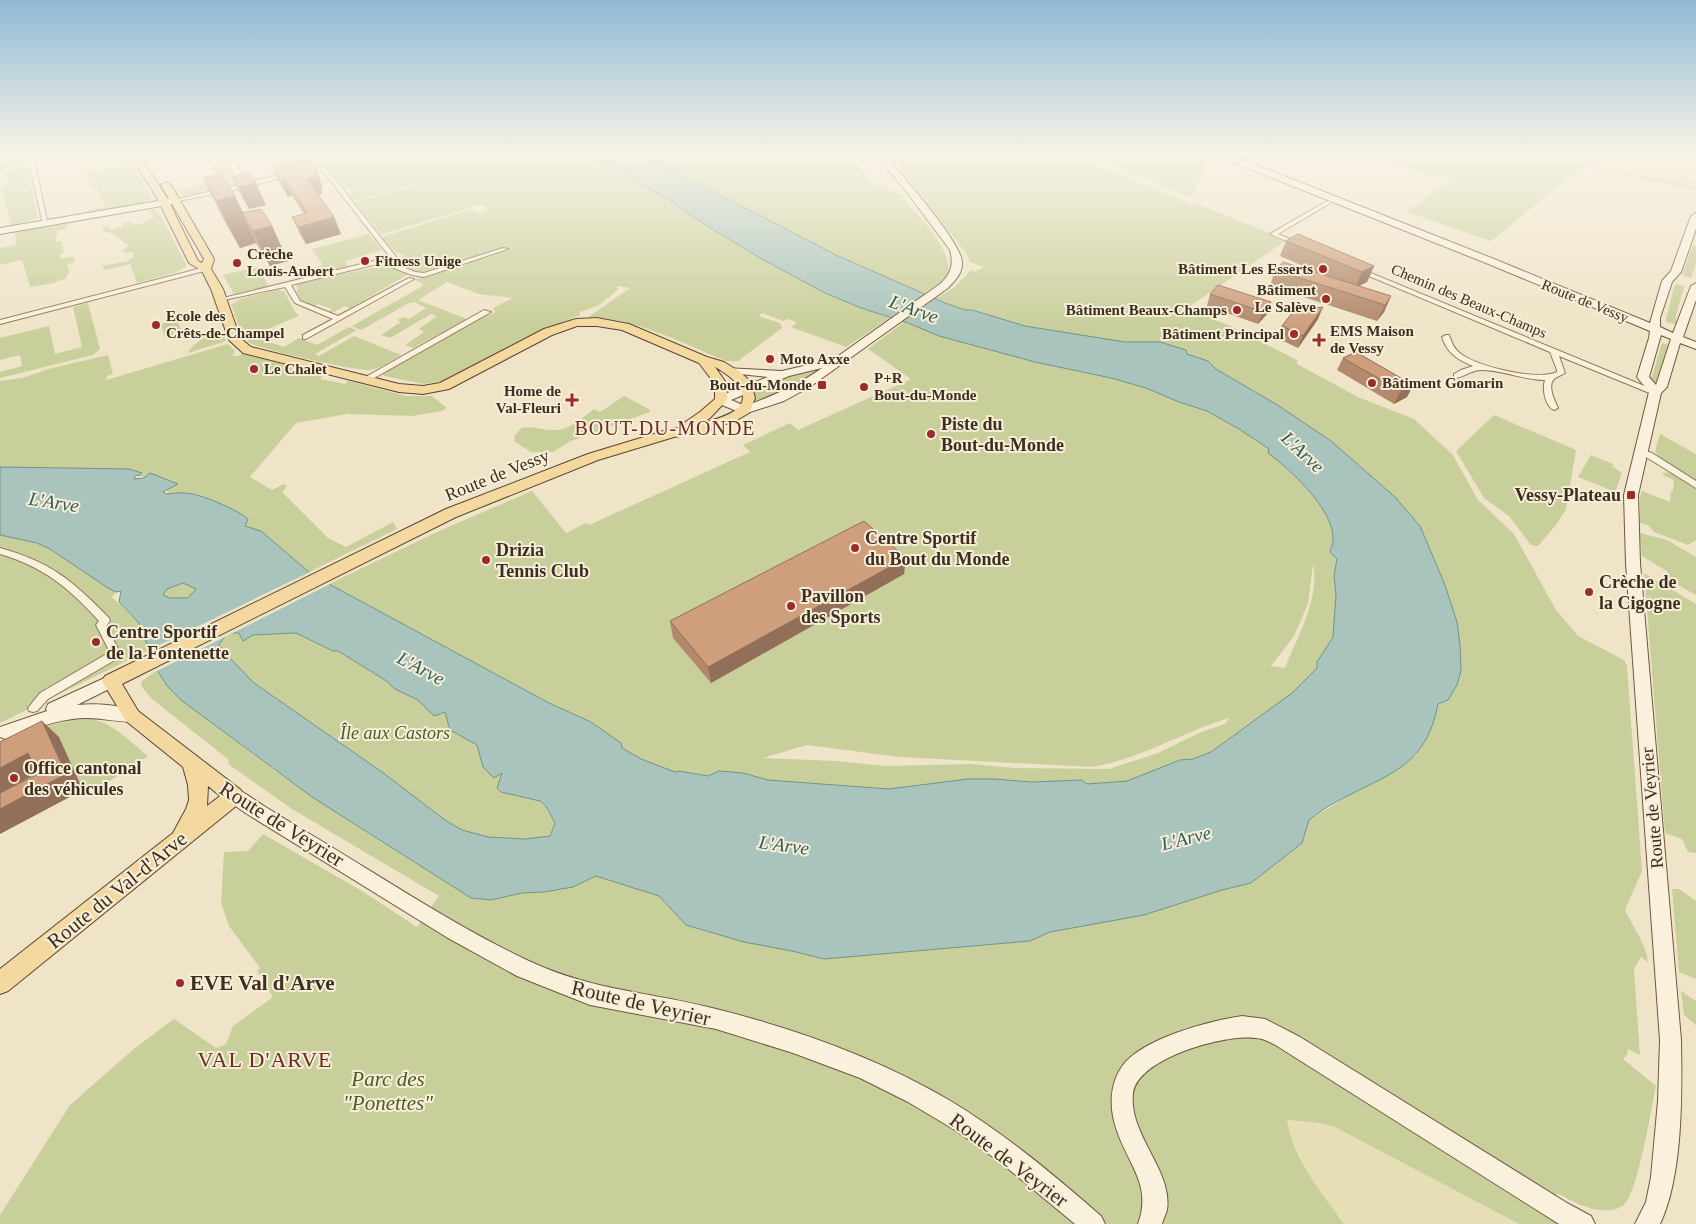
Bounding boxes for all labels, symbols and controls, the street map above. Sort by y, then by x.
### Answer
place label: Crèche Louis-Aubert [247,246,334,279]
place label: Fitness Unige [375,253,462,269]
marker: Fitness Unige [359,255,371,267]
marker: Crèche Louis-Aubert [231,257,243,269]
place label: Bâtiment Les Esserts [1178,261,1313,277]
street label: Chemin des Beaux-Champs [1389,261,1549,341]
marker: Bâtiment Les Esserts [1317,263,1329,275]
street label: Route de Vessy [1539,276,1631,326]
place label: Bâtiment Le Salève [1255,282,1316,315]
water label: L'Arve [886,290,941,328]
marker: Bâtiment Le Salève [1320,293,1332,305]
place label: Bâtiment Beaux-Champs [1066,302,1227,318]
marker: Bâtiment Beaux-Champs [1231,304,1243,316]
place label: Ecole des Crêts-de-Champel [166,308,284,341]
marker: Ecole des Crêts-de-Champel [150,319,162,331]
place label: EMS Maison de Vessy [1330,323,1414,356]
place label: Bâtiment Principal [1162,326,1284,342]
marker: Bâtiment Principal [1288,328,1300,340]
marker: EMS Maison de Vessy [1312,333,1326,347]
place label: Moto Axxe [780,351,850,367]
marker: Moto Axxe [764,353,776,365]
place label: Le Chalet [264,361,327,377]
marker: Le Chalet [248,363,260,375]
place label: P+R Bout-du-Monde [874,370,977,403]
place label: Bâtiment Gomarin [1382,375,1504,391]
place label: Bout-du-Monde [709,377,812,393]
marker: Bâtiment Gomarin [1366,377,1378,389]
marker: Bout-du-Monde [816,379,828,391]
marker: P+R Bout-du-Monde [858,381,870,393]
place label: Home de Val-Fleuri [496,383,561,416]
marker: Home de Val-Fleuri [565,393,579,407]
place label: Piste du Bout-du-Monde [941,414,1064,455]
district label: BOUT-DU-MONDE [574,417,756,439]
water label: L'Arve [1277,426,1329,477]
marker: Piste du Bout-du-Monde [925,428,937,440]
street label: Route de Vessy [442,445,552,505]
place label: Vessy-Plateau [1515,485,1621,505]
water label: L'Arve [26,488,81,516]
marker: Vessy-Plateau [1625,489,1637,501]
place label: Centre Sportif du Bout du Monde [865,528,1010,569]
place label: Drizia Tennis Club [496,540,589,581]
marker: Centre Sportif du Bout du Monde [849,542,861,554]
marker: Drizia Tennis Club [480,554,492,566]
place label: Crèche de la Cigogne [1599,572,1681,613]
place label: Pavillon des Sports [801,586,881,627]
marker: Crèche de la Cigogne [1583,586,1595,598]
marker: Pavillon des Sports [785,600,797,612]
place label: Centre Sportif de la Fontenette [106,622,229,663]
marker: Centre Sportif de la Fontenette [90,636,102,648]
water label: L'Arve [393,646,448,689]
park label: Île aux Castors [339,722,450,743]
street label: Route de Veyrier [1637,747,1667,869]
place label: Office cantonal des véhicules [24,758,141,799]
marker: Office cantonal des véhicules [8,772,20,784]
street label: Route de Veyrier [215,776,349,872]
water label: L'Arve [1158,822,1213,855]
street label: Route du Val-d'Arve [42,826,192,954]
water label: L'Arve [757,831,810,859]
place label: EVE Val d'Arve [190,971,335,995]
street label: Route de Veyrier [569,975,713,1031]
marker: EVE Val d'Arve [174,977,186,989]
district label: VAL D'ARVE [197,1047,333,1072]
park label: Parc des "Ponettes" [343,1067,433,1115]
street label: Route de Veyrier [945,1108,1073,1212]

